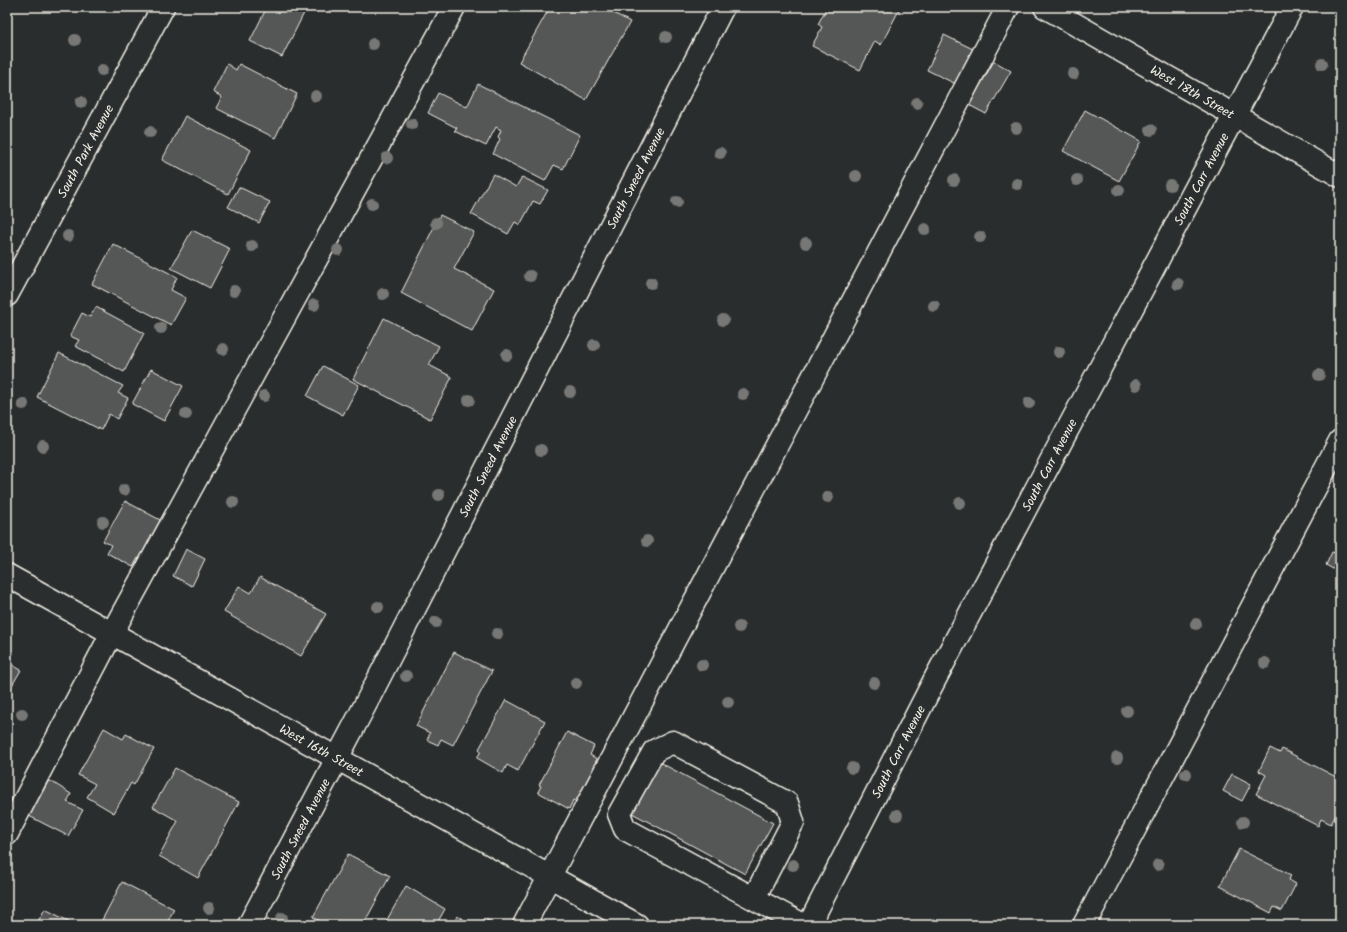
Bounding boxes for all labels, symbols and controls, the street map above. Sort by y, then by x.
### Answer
street label: West 18th Street [1146,60,1239,126]
street label: South Park Avenue [53,101,120,202]
street label: South Sneed Avenue [602,124,672,233]
street label: South Carr Avenue [1169,129,1236,229]
street label: South Sneed Avenue [454,412,524,522]
street label: South Carr Avenue [1017,415,1084,516]
street label: South Carr Avenue [867,702,932,802]
street label: West 16th Street [275,719,368,783]
street label: South Sneed Avenue [266,775,337,884]

